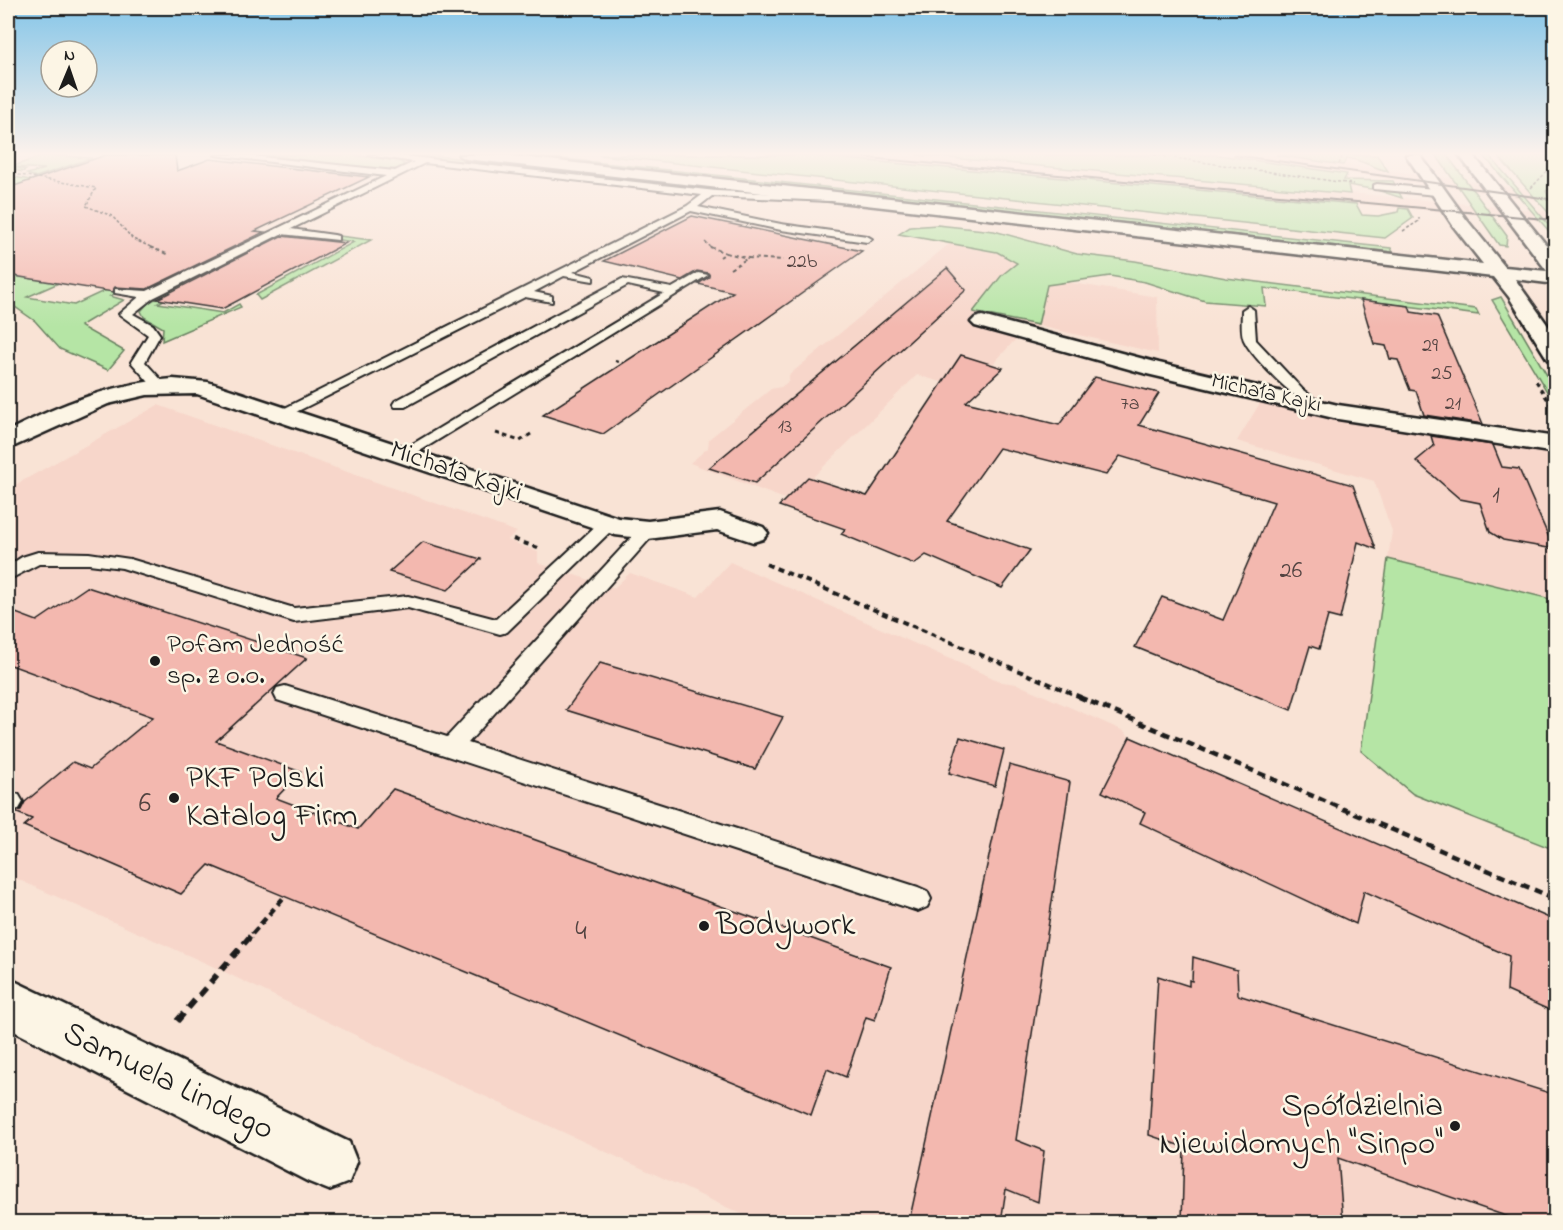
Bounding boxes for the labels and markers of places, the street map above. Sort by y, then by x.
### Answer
place label: Pofam Jedność sp. z o.o. [167,626,343,696]
marker: Pofam Jedność sp. z o.o. [148,654,162,668]
place label: PKF Polski Katalog Firm [186,755,358,841]
marker: PKF Polski Katalog Firm [167,791,181,805]
place label: Bodywork [715,902,856,950]
marker: Bodywork [697,919,711,933]
place label: Spółdzielnia Niewidomych "Sinpo" [1159,1083,1443,1169]
marker: Spółdzielnia Niewidomych "Sinpo" [1448,1119,1462,1133]

